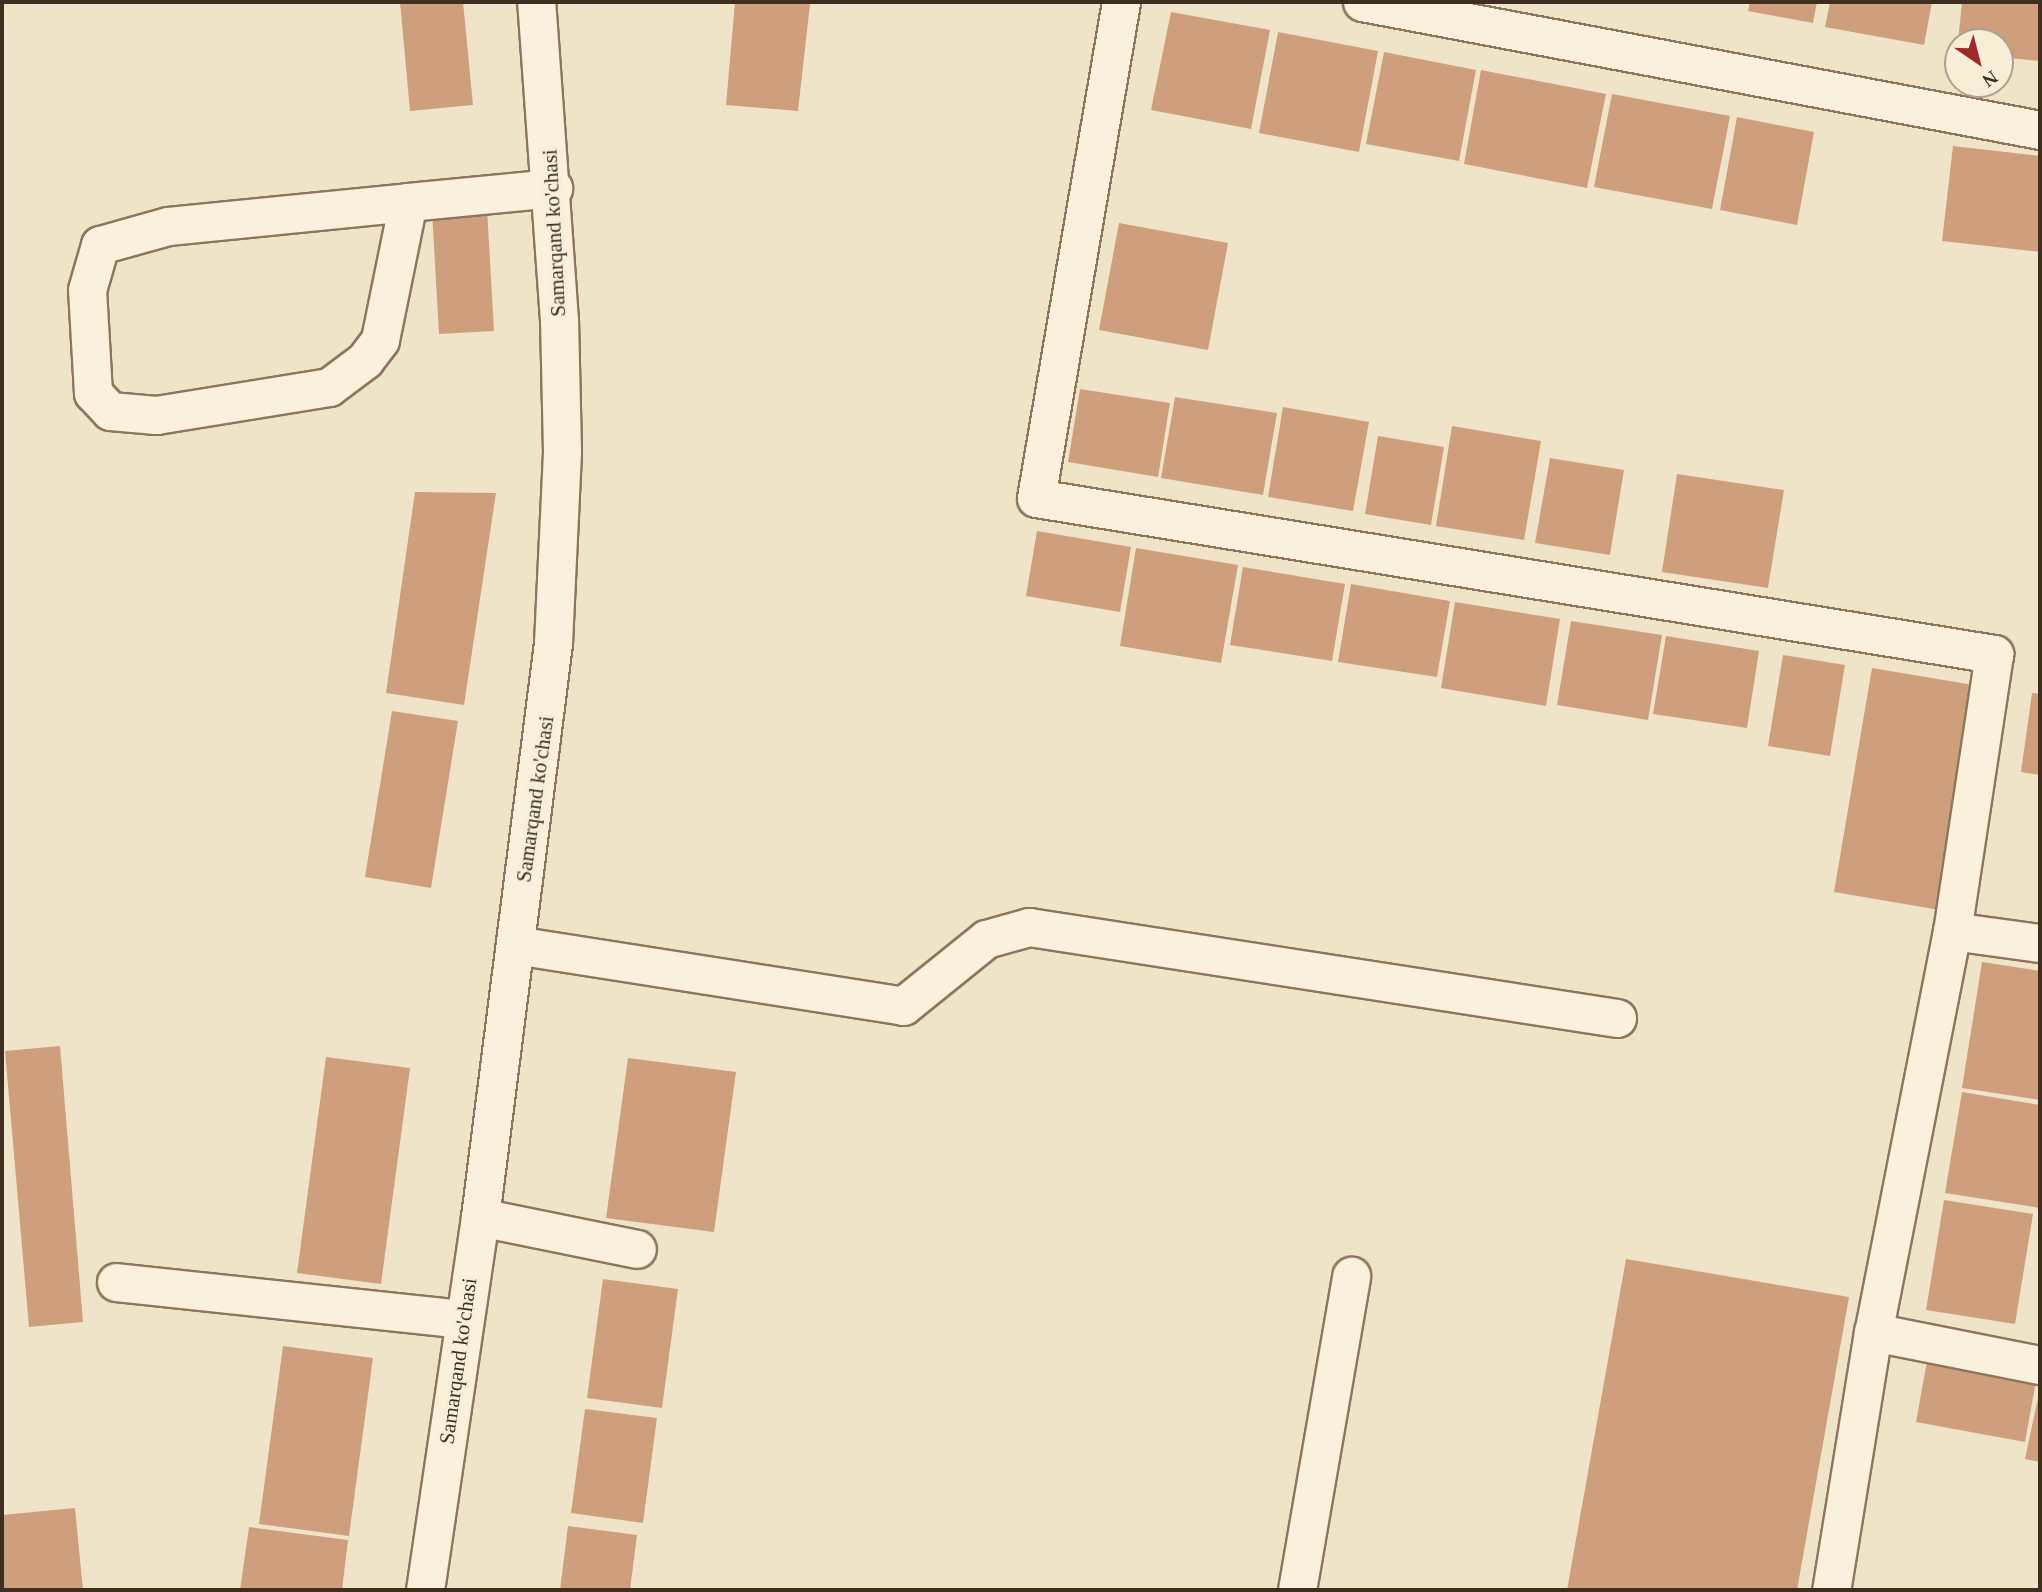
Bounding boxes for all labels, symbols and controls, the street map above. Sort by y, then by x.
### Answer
north arrow [1944,28,2014,98]
text: N [1979,66,2002,92]
street label: Samarqand ko'chasi [537,149,571,317]
street label: Samarqand ko'chasi [511,714,559,884]
street label: Samarqand ko'chasi [434,1276,482,1446]

